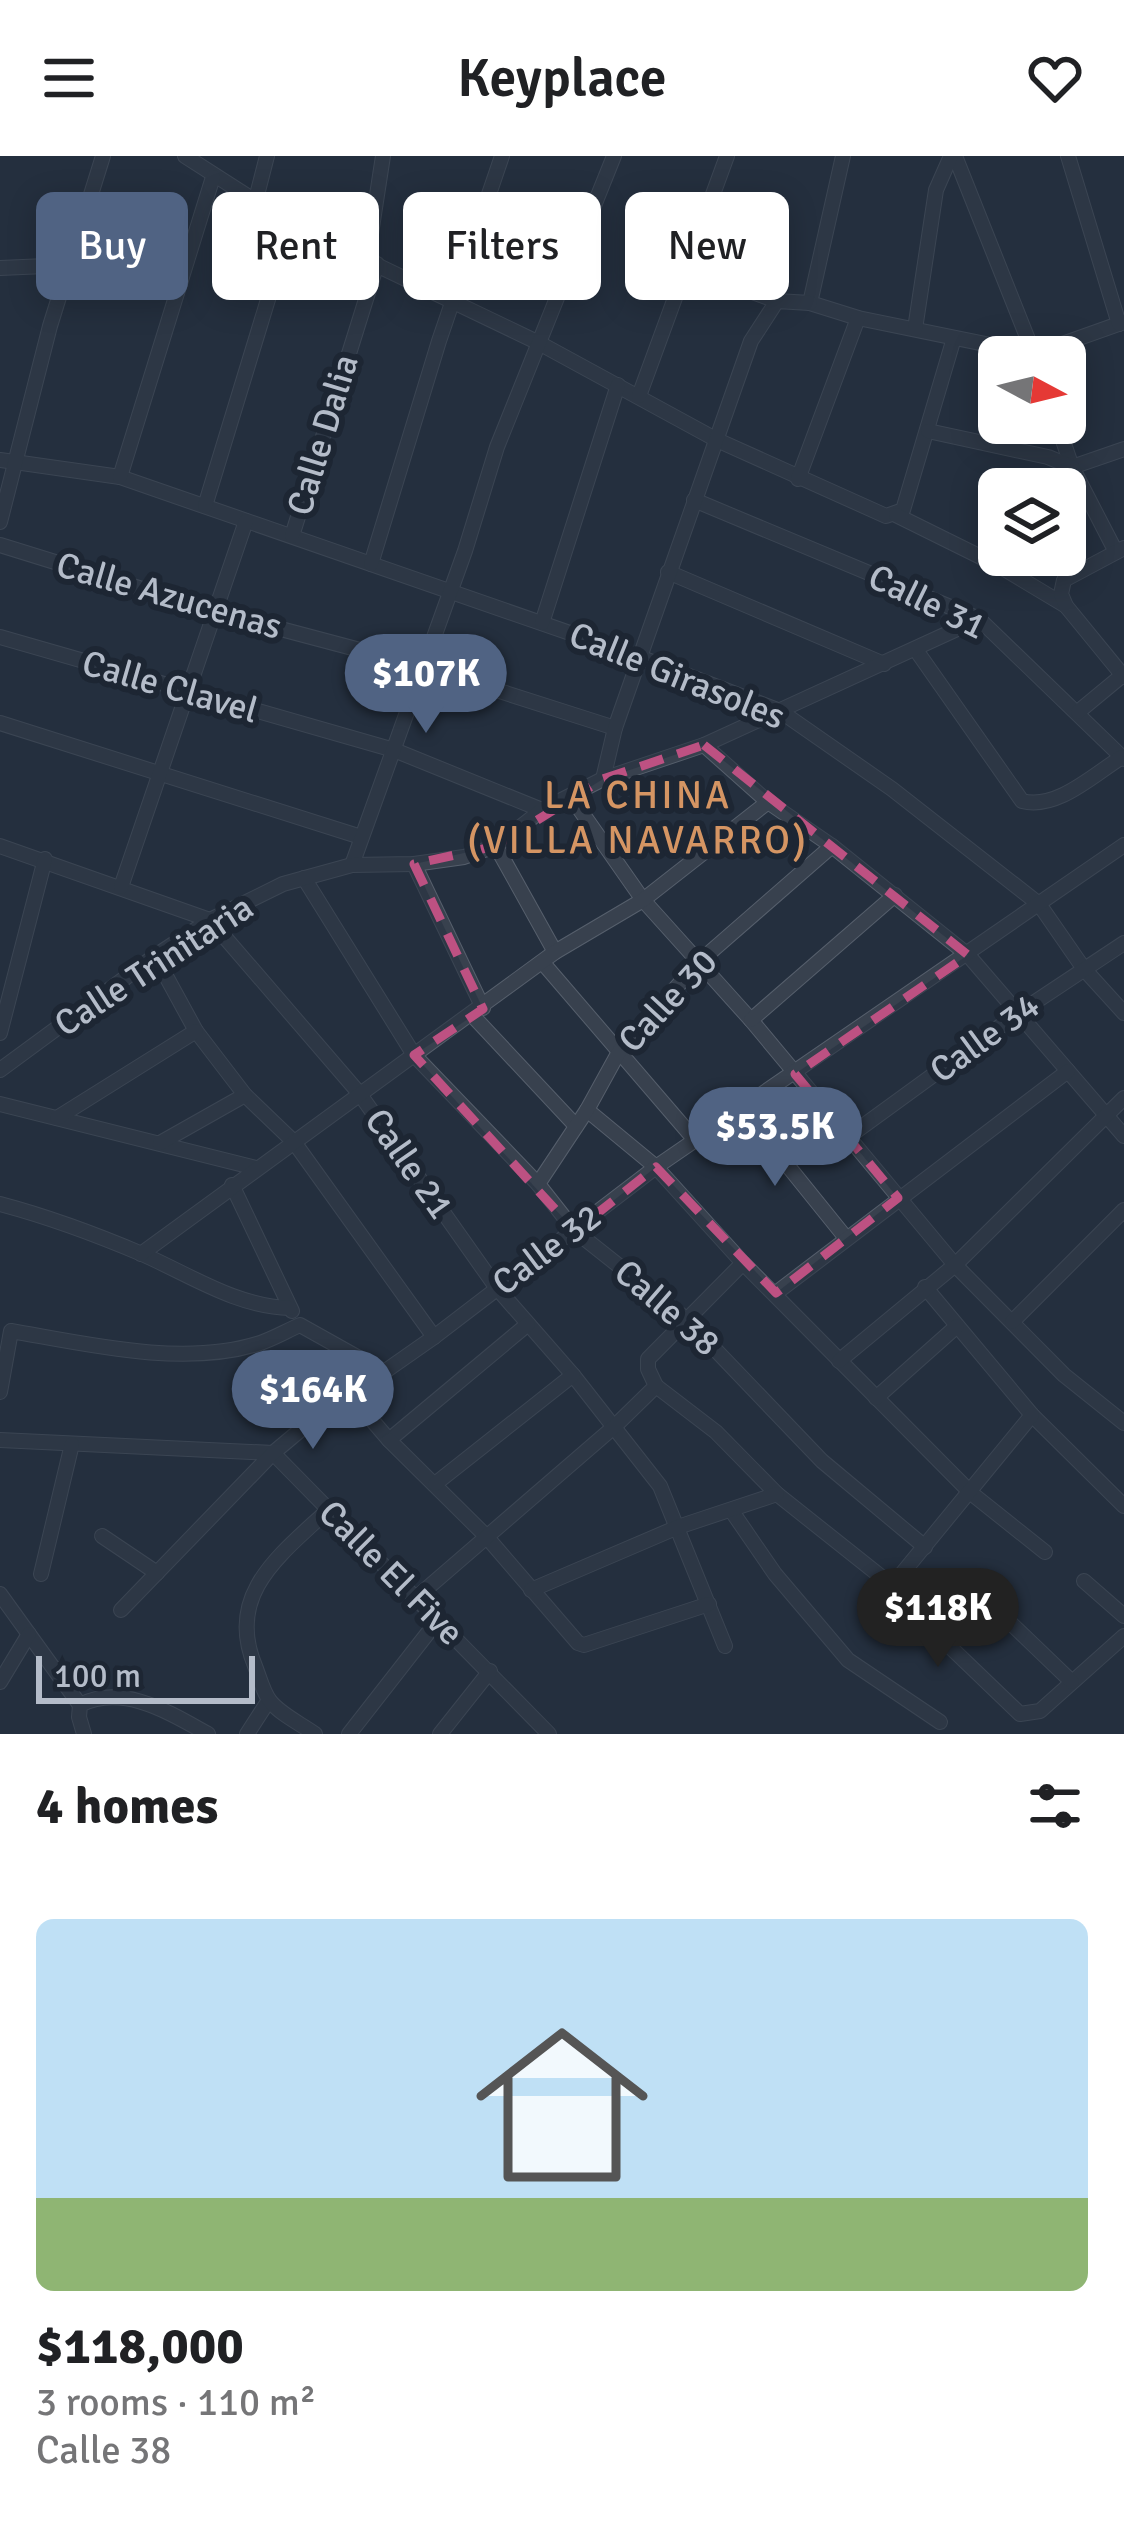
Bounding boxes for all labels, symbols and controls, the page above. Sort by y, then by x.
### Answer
icon: menu [36,45,102,111]
text: Keyplace [457,45,667,112]
icon: heart [1022,45,1088,111]
chip: Buy [36,192,188,300]
chip: Rent [212,192,379,300]
chip: Filters [403,192,601,300]
chip: New [625,192,789,300]
north arrow [978,336,1086,444]
map controls [978,336,1086,576]
street label: Calle Dalia [277,349,369,521]
button: layers [978,468,1086,576]
street label: Calle Azucenas [51,542,287,650]
street label: Calle 31 [861,554,993,650]
street label: Calle Girasoles [563,612,791,740]
pin: $107K [342,634,510,736]
street label: Calle Clavel [77,640,263,734]
text: $107K [372,649,480,697]
district label: LA CHINA (VILLA NAVARRO) [467,771,809,864]
street label: Calle Trinitaria [46,885,262,1047]
street label: Calle 30 [609,940,727,1062]
street label: Calle 34 [921,983,1049,1093]
pin: $53.5K [677,1087,873,1189]
street label: Calle 21 [355,1100,463,1228]
text: $53.5K [715,1102,835,1150]
street label: Calle 32 [484,1194,610,1306]
street label: Calle 38 [605,1250,729,1366]
pin: $164K [229,1350,397,1452]
text: $164K [259,1365,367,1413]
street label: Calle El Five [309,1491,473,1655]
pin: $118K [854,1568,1022,1670]
text: $118K [884,1583,992,1631]
scale bar [36,1650,255,1703]
text: 100 m [54,1656,141,1697]
icon: filters [1022,1773,1088,1839]
text: 4 homes [36,1775,218,1838]
icon: home [454,1997,670,2213]
text: $118,000 [36,2315,244,2378]
text: 3 rooms · 110 m² [36,2378,316,2426]
text: Calle 38 [36,2426,171,2474]

